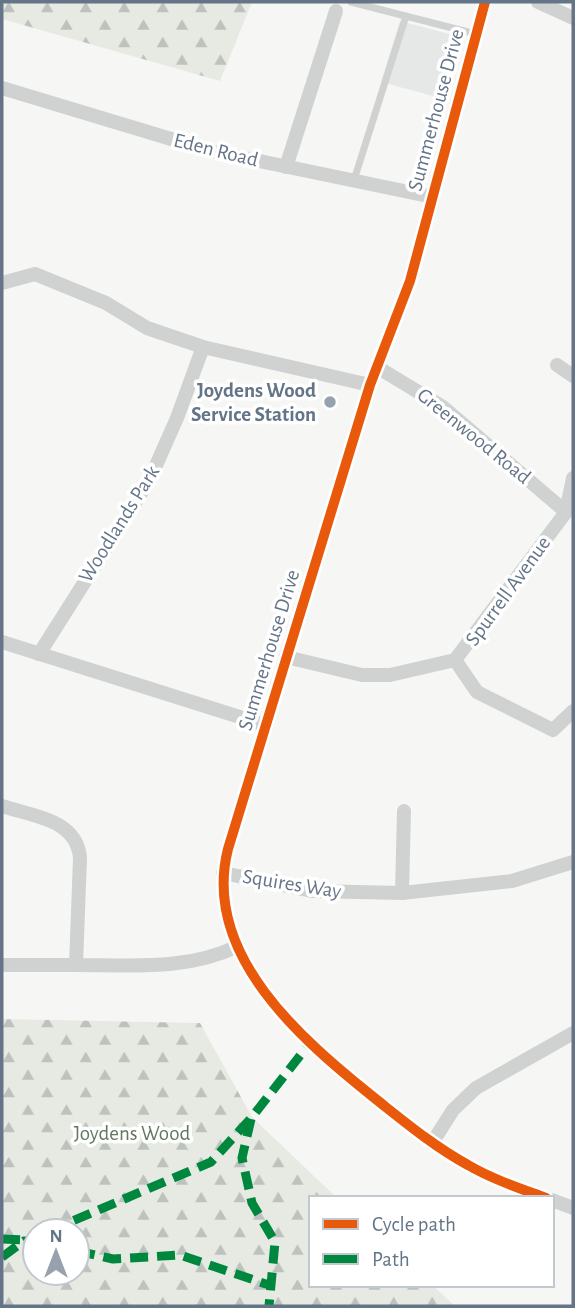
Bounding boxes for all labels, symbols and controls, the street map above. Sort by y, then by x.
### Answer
street label: Summerhouse Drive [404,27,468,193]
street label: Eden Road [172,129,260,171]
place label: Joydens Wood Service Station [191,380,316,425]
street label: Greenwood Road [413,384,535,488]
marker: Joydens Wood Service Station [322,394,338,410]
street label: Woodlands Park [75,462,163,586]
street label: Spurrell Avenue [461,532,555,650]
street label: Summerhouse Drive [235,567,303,733]
street label: Squires Way [241,866,343,902]
park label: Joydens Wood [74,1123,190,1144]
legend [309,1196,554,1287]
text: Cycle path [372,1214,456,1235]
north arrow [21,1217,91,1287]
text: N [49,1227,63,1246]
text: Path [372,1249,410,1270]

